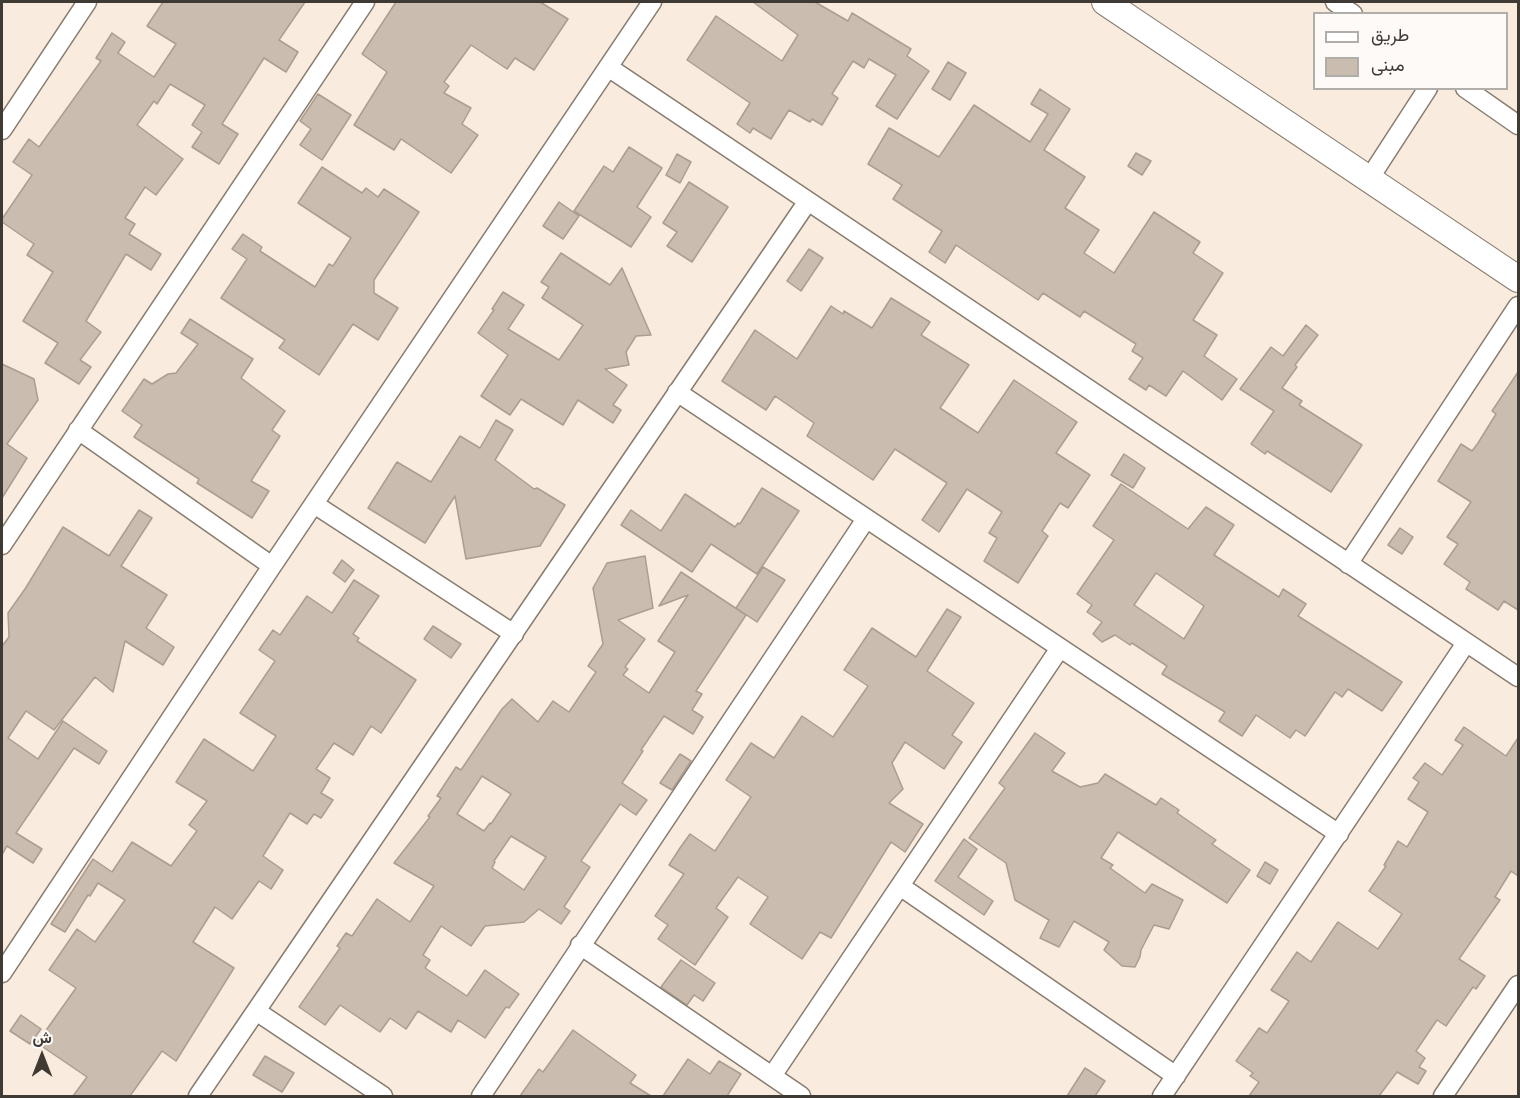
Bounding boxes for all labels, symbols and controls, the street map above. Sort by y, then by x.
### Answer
legend [1313,12,1508,90]
text: طريق [1371,24,1409,46]
text: مبنى [1371,54,1405,76]
north arrow [12,1026,72,1086]
text: ش [32,1028,52,1048]

